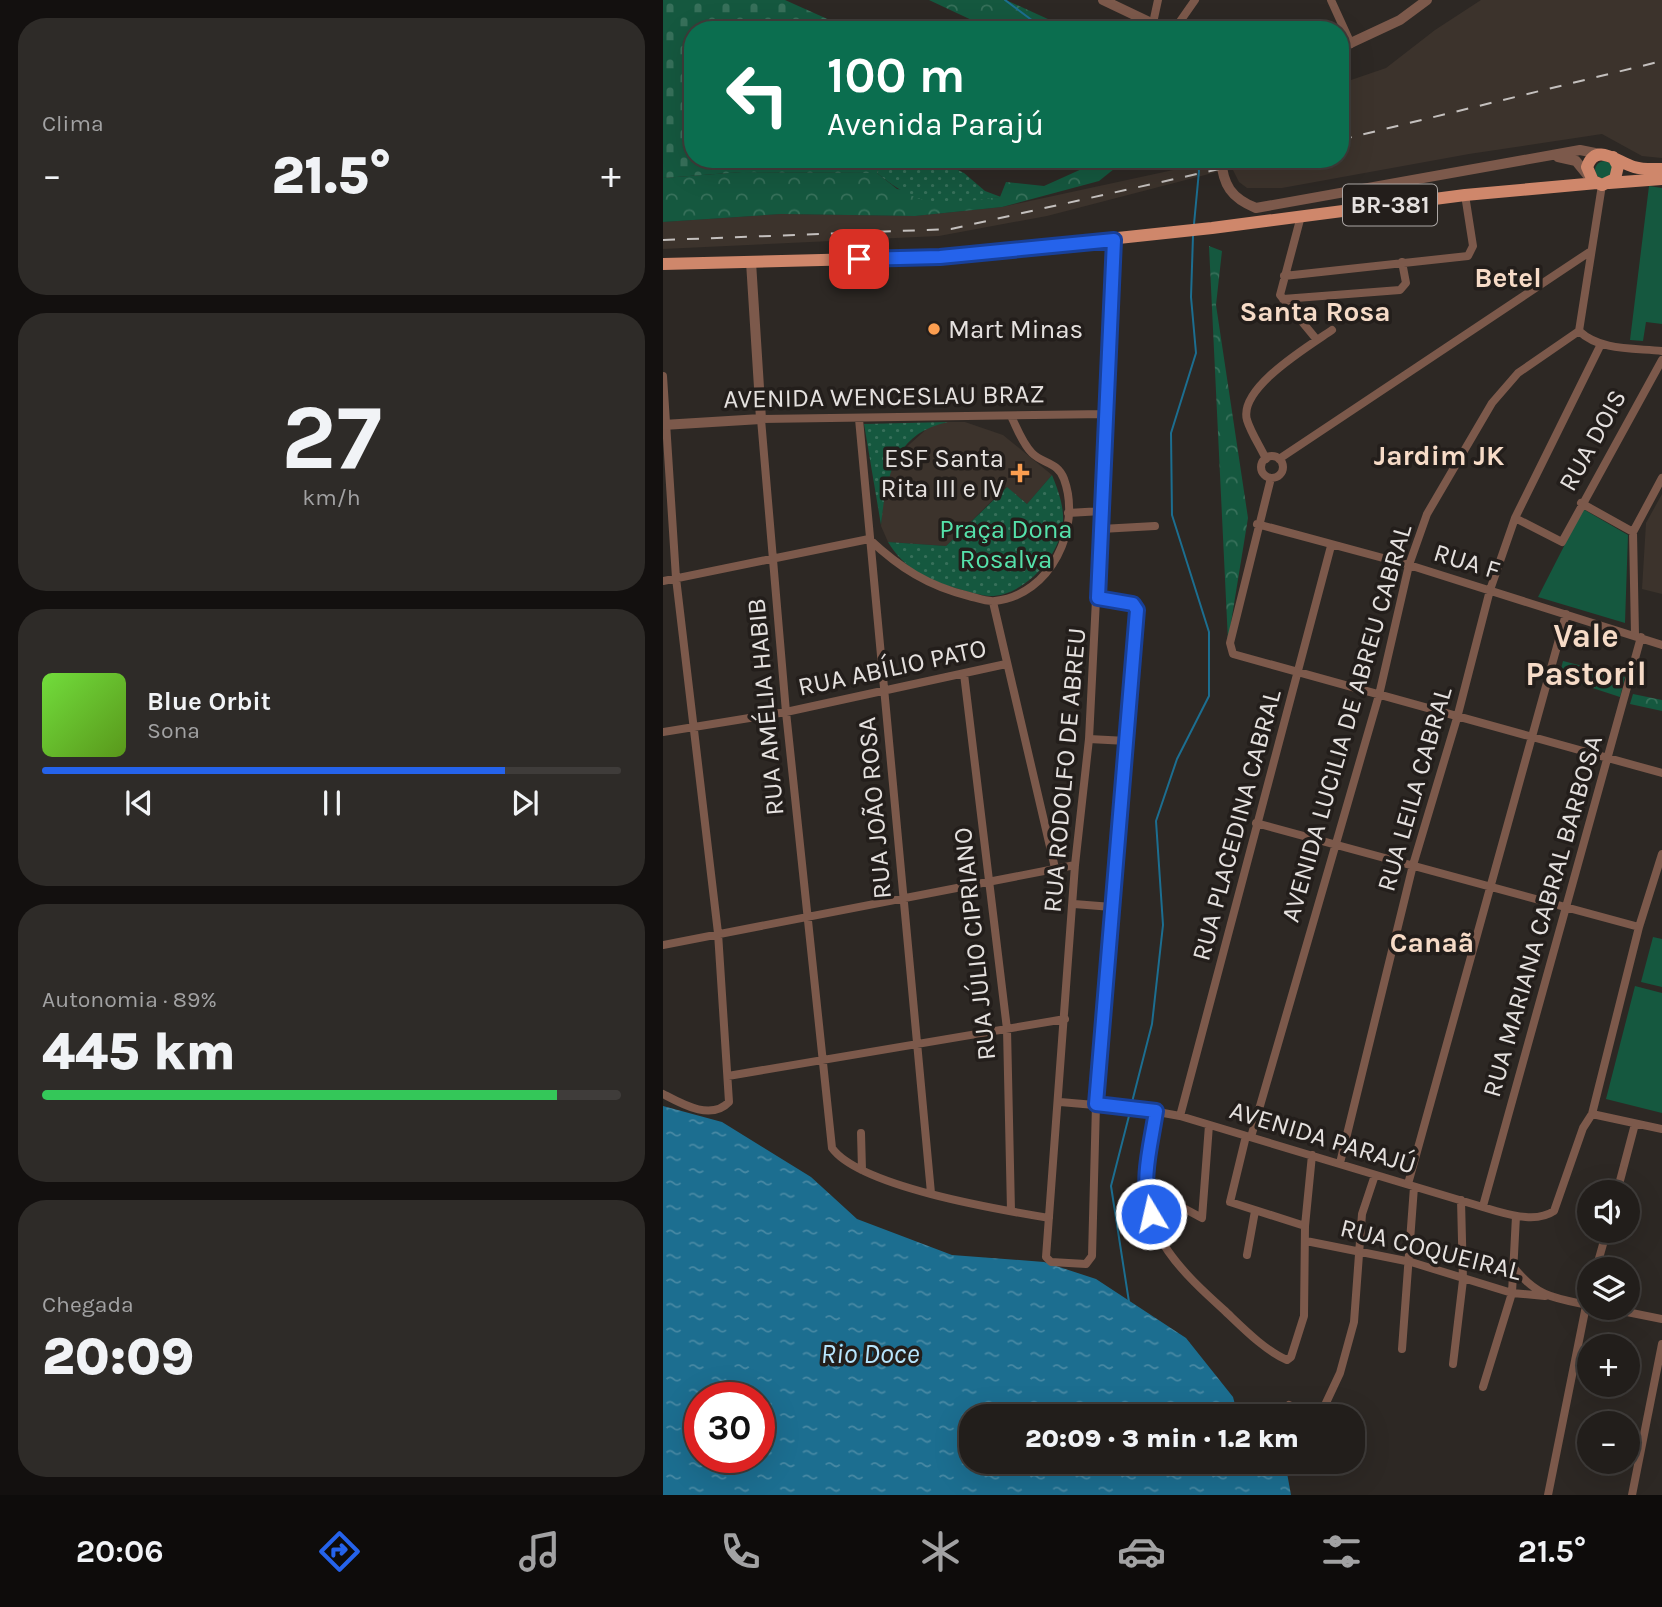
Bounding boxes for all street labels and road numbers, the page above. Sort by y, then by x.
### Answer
road number: BR-381 [1343,184,1437,226]
street label: AVENIDA WENCESLAU BRAZ [723,378,1045,415]
street label: RUA DOIS [1552,384,1633,496]
street label: AVENIDA LUCILIA DE ABREU CABRAL [1275,521,1418,926]
street label: RUA F [1430,537,1504,586]
street label: RUA AMÉLIA HABIB [740,597,790,817]
street label: RUA RODOLFO DE ABREU [1037,626,1092,914]
street label: RUA ABÍLIO PATO [795,631,989,703]
street label: RUA LEILA CABRAL [1370,683,1459,895]
street label: RUA PLACEDINA CABRAL [1185,686,1288,964]
street label: RUA JOÃO ROSA [851,716,898,900]
street label: RUA MARIANA CABRAL BARBOSA [1476,732,1609,1101]
street label: RUA JÚLIO CIPRIANO [946,826,1002,1062]
street label: AVENIDA PARAJÚ [1226,1093,1420,1181]
street label: RUA COQUEIRAL [1337,1212,1525,1287]

